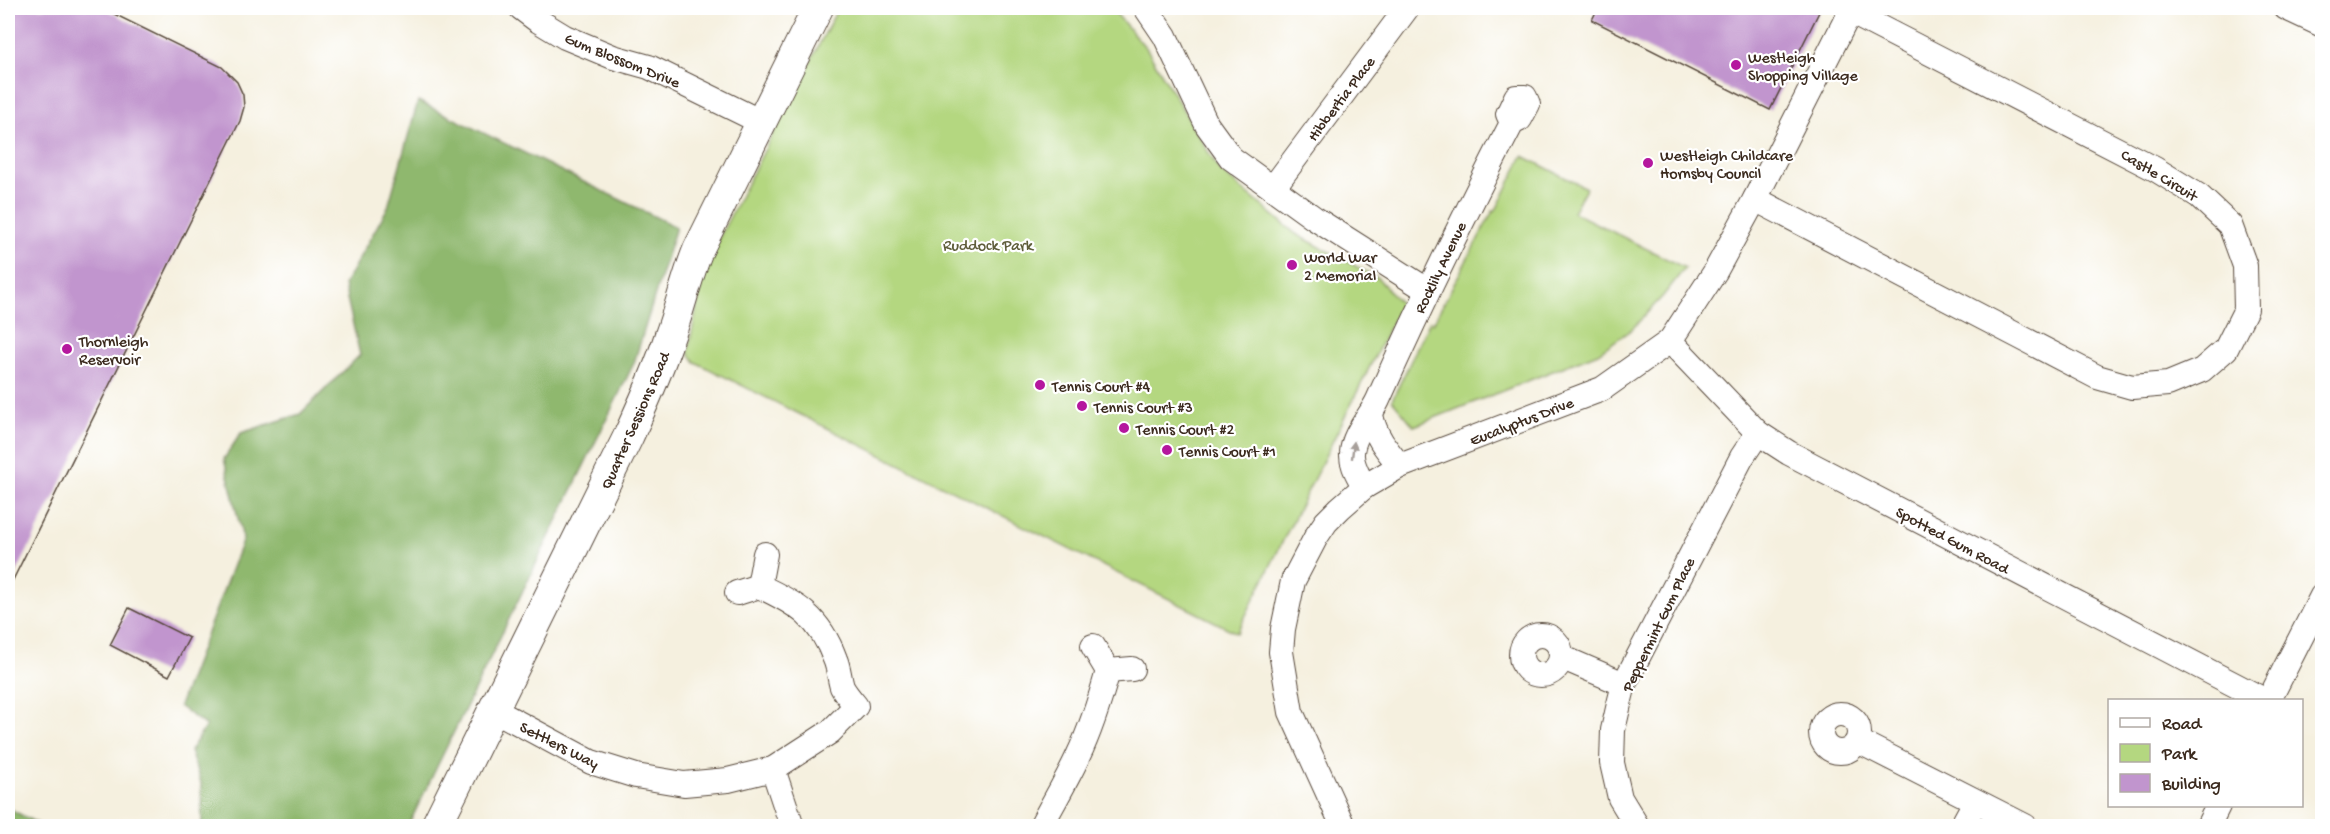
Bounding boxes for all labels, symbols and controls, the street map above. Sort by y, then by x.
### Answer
street label: Gum Blossom Drive [561,30,683,94]
place label: Westleigh Shopping Village [1748,50,1858,87]
street label: Hibbertia Place [1305,53,1381,146]
marker: Westleigh Shopping Village [1729,58,1743,72]
street label: Castle Circuit [2116,147,2201,208]
place label: Westleigh Childcare Hornsby Council [1660,148,1794,185]
marker: Westleigh Childcare Hornsby Council [1641,156,1655,170]
street label: Rocklily Avenue [1412,219,1473,317]
park label: Ruddock Park [943,238,1035,257]
place label: World War 2 Memorial [1304,250,1378,287]
marker: World War 2 Memorial [1285,258,1299,272]
place label: Thornleigh Reservoir [78,334,149,371]
marker: Thornleigh Reservoir [60,342,74,356]
street label: Quarter Sessions Road [598,348,677,493]
marker: Tennis Court #4 [1033,378,1047,392]
place label: Tennis Court #4 [1051,379,1151,398]
street label: Eucalyptus Drive [1468,394,1578,452]
marker: Tennis Court #3 [1075,399,1089,413]
place label: Tennis Court #3 [1093,400,1193,419]
marker: Tennis Court #2 [1117,421,1131,435]
place label: Tennis Court #2 [1135,422,1235,441]
one-way arrow [1349,440,1358,459]
marker: Tennis Court #1 [1160,443,1174,457]
place label: Tennis Court #1 [1178,444,1276,463]
street label: Spotted Gum Road [1891,504,2013,581]
street label: Peppermint Gum Place [1619,555,1701,697]
legend [2108,699,2303,807]
text: Road [2162,715,2203,736]
street label: Settlers Way [516,719,601,775]
text: Park [2161,745,2198,766]
text: Building [2161,775,2221,796]

